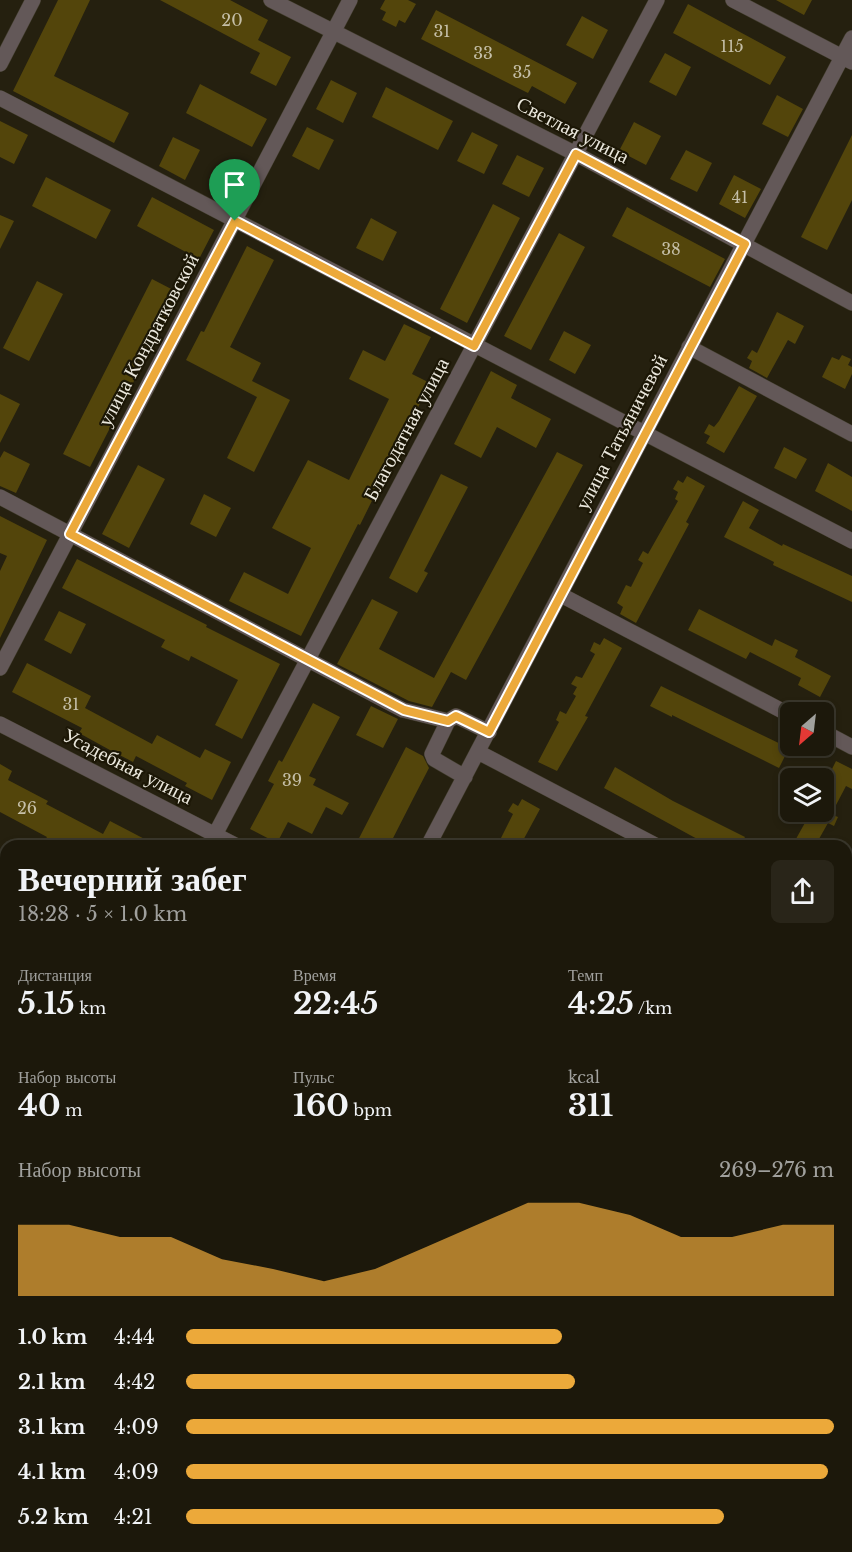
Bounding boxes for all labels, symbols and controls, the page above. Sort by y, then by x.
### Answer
house number: 20 [221,10,243,30]
house number: 31 [434,21,451,41]
house number: 115 [720,36,744,56]
house number: 33 [473,43,493,63]
house number: 35 [513,62,531,82]
street label: Светлая улица [513,91,633,169]
pin [209,159,260,221]
icon: arrive [218,168,251,201]
house number: 41 [732,187,748,207]
house number: 38 [661,239,681,259]
street label: улица Кондратковской [92,249,204,430]
street label: улица Татьяничевой [570,350,672,514]
street label: Благодатная улица [358,353,454,505]
house number: 31 [63,694,80,714]
north arrow [780,702,834,756]
map controls [780,702,834,822]
street label: Усадебная улица [59,723,197,809]
button: layers [780,768,834,822]
house number: 39 [282,770,302,790]
house number: 26 [17,798,37,818]
text: Вечерний забег [18,859,247,900]
button: share [771,860,834,923]
text: 18:28 · 5 × 1.0 km [18,902,187,926]
text: Дистанция [18,965,92,985]
text: Время [293,965,336,985]
text: Темп [568,965,603,985]
text: 5.15 [18,985,75,1022]
text: 22:45 [293,985,378,1022]
text: 4:25 [568,985,634,1022]
text: km [75,998,106,1018]
text: /km [634,998,672,1018]
text: Набор высоты [18,1067,116,1087]
text: Пульс [293,1067,334,1087]
text: kcal [568,1067,600,1087]
text: 40 [18,1087,61,1124]
text: 160 [293,1087,349,1124]
text: 311 [568,1087,613,1124]
text: m [61,1100,82,1120]
text: bpm [349,1100,392,1120]
text: Набор высоты [18,1158,141,1182]
text: 269–276 m [719,1158,834,1182]
text: 1.0 km [18,1325,87,1349]
text: 4:44 [114,1325,155,1349]
text: 2.1 km [18,1370,86,1394]
text: 4:42 [114,1370,155,1394]
text: 3.1 km [18,1415,85,1439]
text: 4:09 [114,1415,159,1439]
text: 4.1 km [18,1460,86,1484]
text: 4:09 [114,1460,159,1484]
text: 5.2 km [18,1505,89,1529]
text: 4:21 [114,1505,153,1529]

